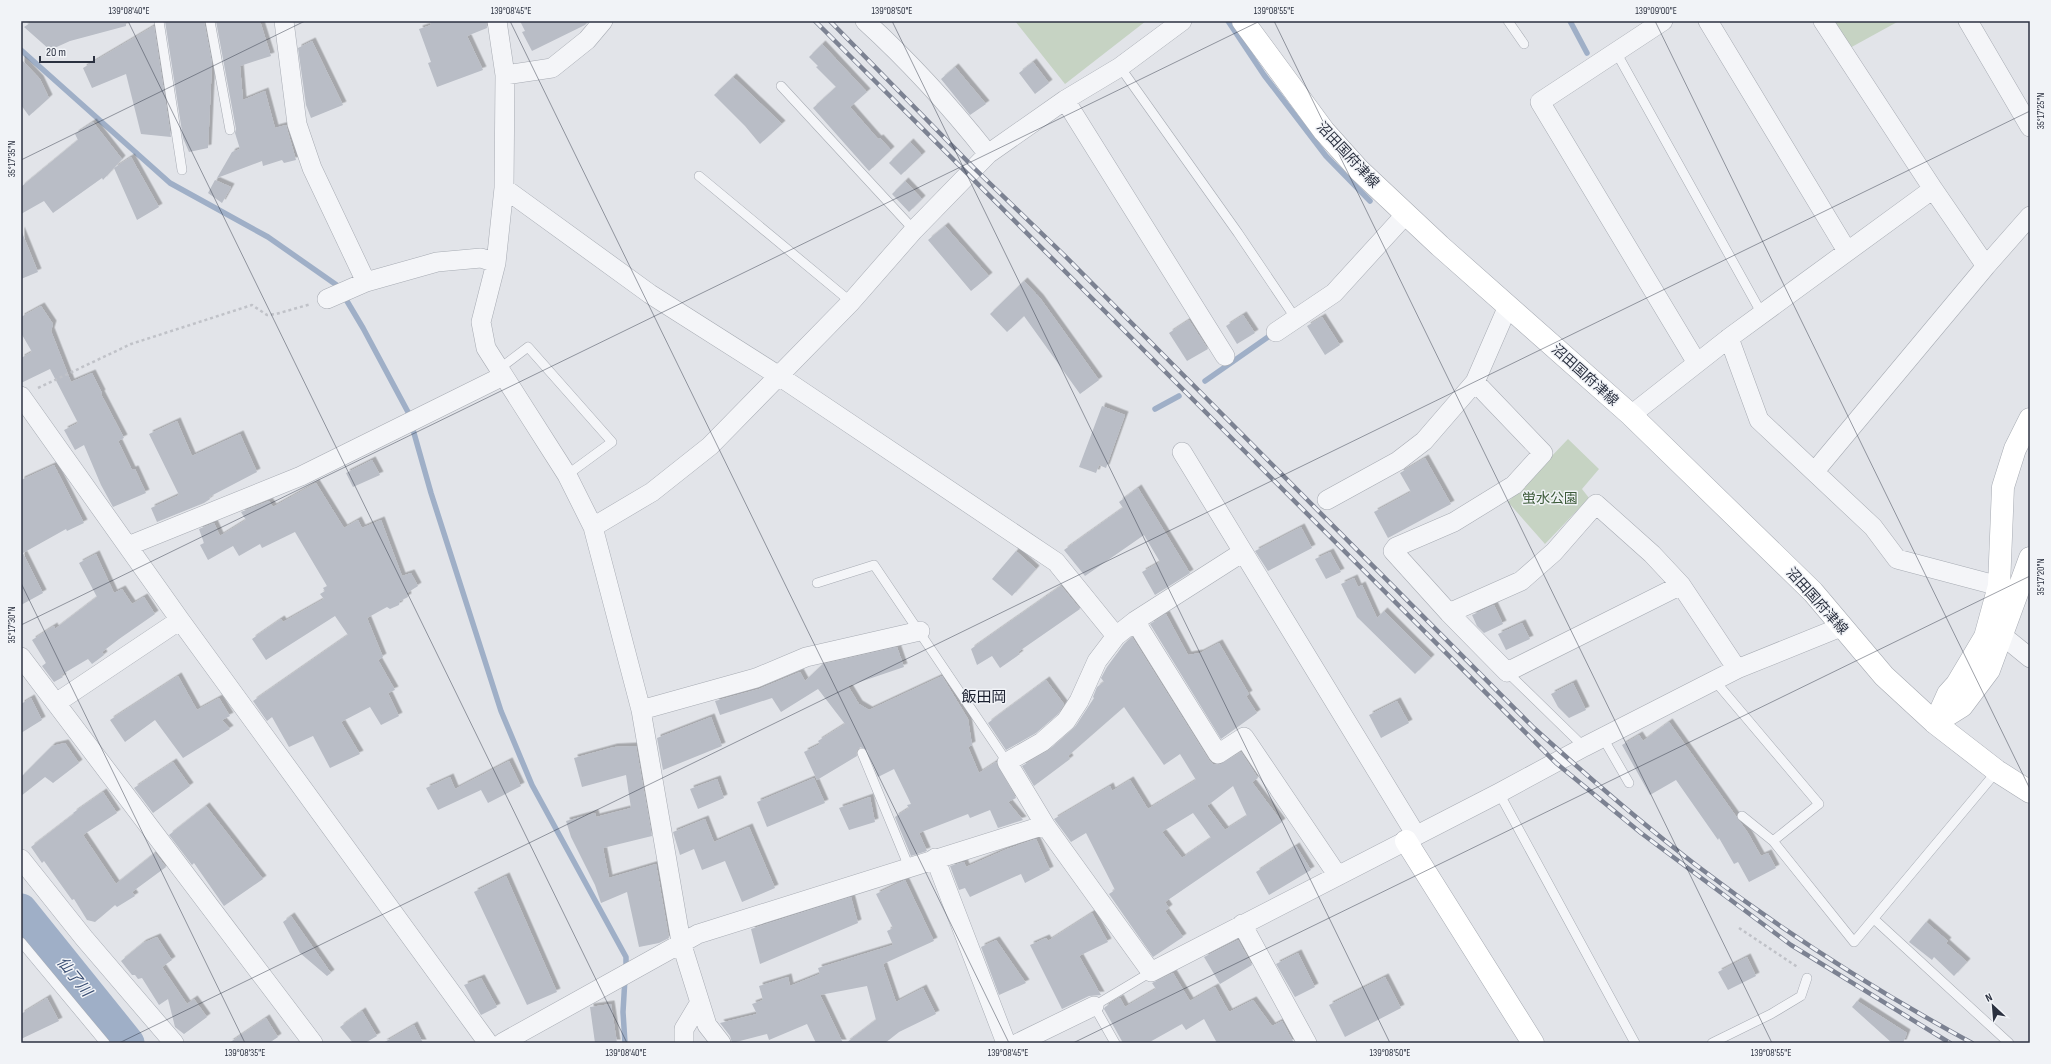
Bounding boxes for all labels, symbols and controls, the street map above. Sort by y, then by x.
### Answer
text: 139°08'40"E [108,5,150,17]
text: 139°08'45"E [491,5,531,17]
text: 139°08'50"E [872,5,912,17]
text: 139°08'55"E [1254,5,1294,17]
text: 139°09'00"E [1635,5,1677,17]
scale bar [40,38,94,64]
text: 20 m [46,45,66,60]
text: 35°17'25"N [2035,93,2047,129]
street label: 沼田国府津線 [1313,118,1383,192]
text: 35°17'35"N [6,141,18,177]
street label: 沼田国府津線 [1548,341,1622,409]
park label: 蛍水公園 [1522,490,1578,507]
text: 35°17'20"N [2035,558,2047,596]
street label: 沼田国府津線 [1783,564,1851,638]
text: 35°17'30"N [6,606,18,644]
district label: 飯田岡 [961,688,1007,707]
water label: 仙了川 [52,954,97,1002]
north arrow [1973,986,2013,1026]
text: N [1983,990,1994,1005]
text: 139°08'35"E [225,1047,265,1059]
text: 139°08'40"E [605,1047,647,1059]
text: 139°08'45"E [988,1047,1028,1059]
text: 139°08'50"E [1370,1047,1410,1059]
text: 139°08'55"E [1751,1047,1791,1059]

